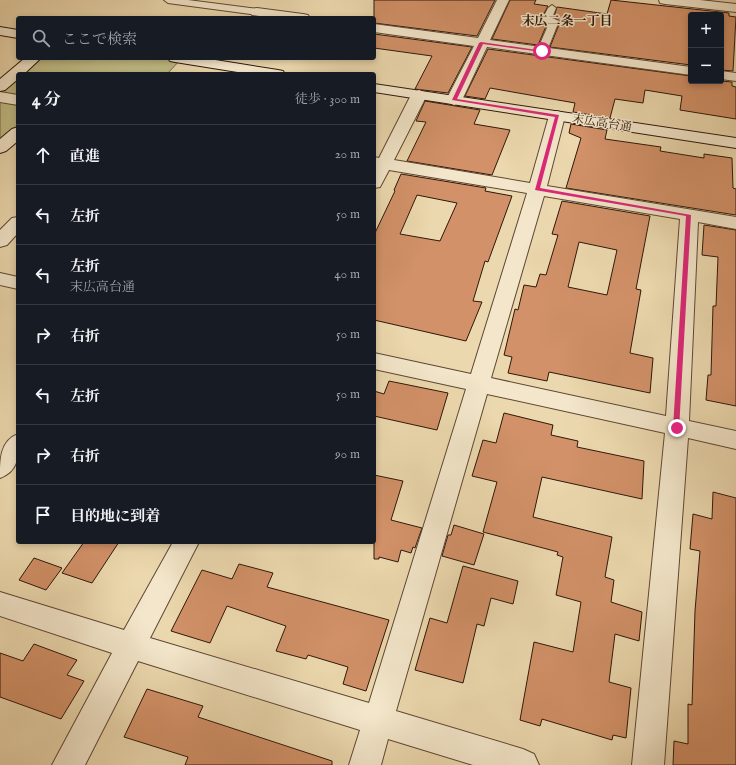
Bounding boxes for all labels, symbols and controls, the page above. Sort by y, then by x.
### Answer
map controls [688,12,724,84]
button: + [688,12,724,48]
district label: 末広二条一丁目 [521,13,613,30]
search box [16,16,376,60]
icon: search [30,27,52,49]
text: ここで検索 [62,30,137,49]
route start [533,42,551,60]
button: − [688,48,724,84]
text: 4 分 [32,90,61,111]
text: 徒歩 · 300 m [295,91,360,108]
street label: 末広高台通 [571,111,633,135]
icon: ahead [32,144,54,166]
text: 20 m [335,146,360,163]
text: 直進 [70,147,100,166]
icon: left [32,204,54,226]
text: 50 m [336,206,360,223]
text: 左折 [70,207,100,226]
text: 左折 [70,257,100,276]
icon: left [32,264,54,286]
text: 40 m [334,266,360,283]
text: 末広高台通 [70,279,135,296]
icon: right [32,324,54,346]
text: 50 m [336,326,360,343]
text: 右折 [70,327,100,346]
icon: left [32,384,54,406]
text: 50 m [336,386,360,403]
text: 左折 [70,387,100,406]
route end [668,419,686,437]
icon: right [32,444,54,466]
text: 90 m [335,446,360,463]
text: 右折 [70,447,100,466]
icon: arrive [32,504,54,526]
text: 目的地に到着 [70,507,160,526]

